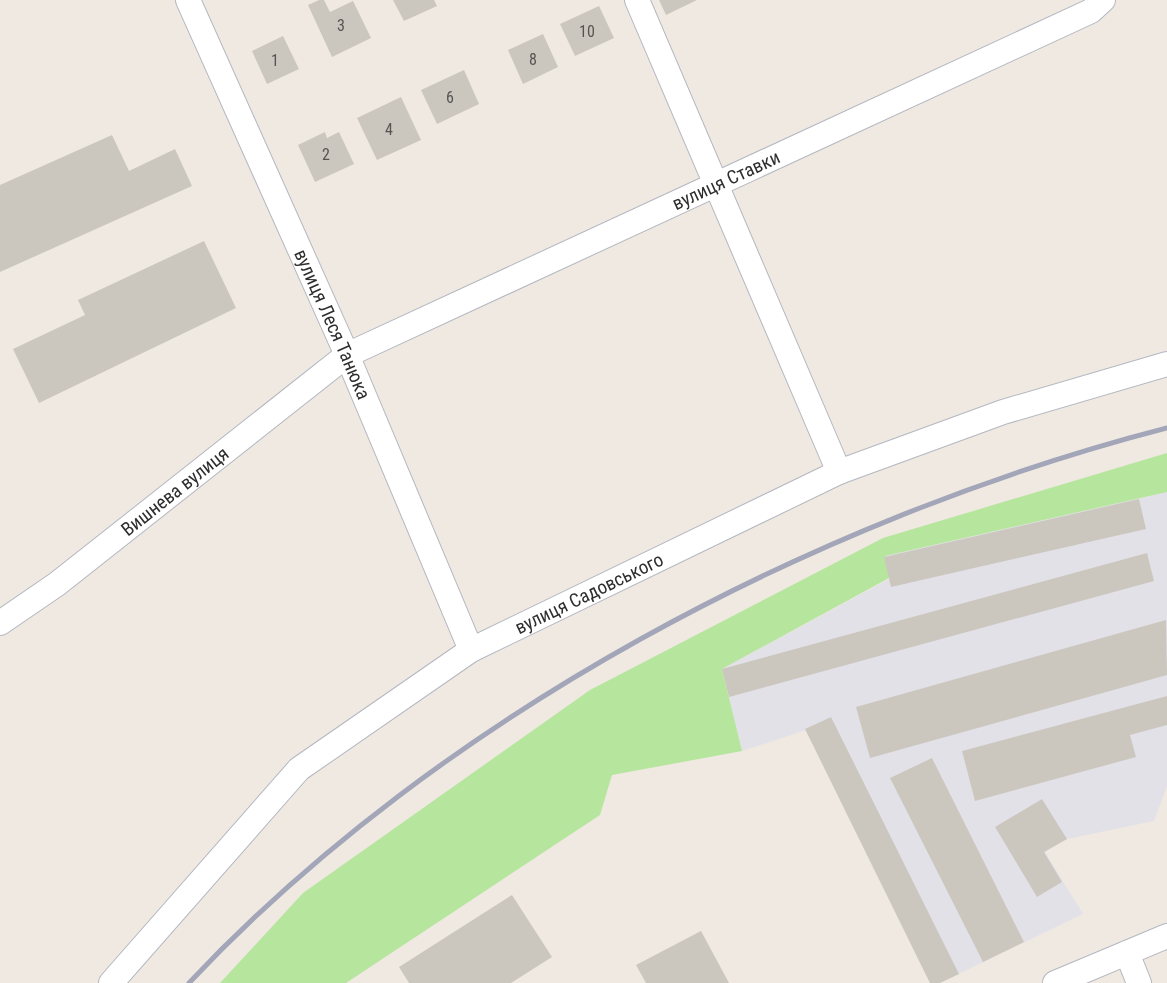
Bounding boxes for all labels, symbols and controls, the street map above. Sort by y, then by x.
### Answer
house number: 3 [337,16,345,35]
house number: 10 [579,22,595,41]
house number: 8 [529,50,537,69]
house number: 1 [271,51,279,70]
house number: 6 [446,88,454,107]
house number: 4 [385,120,393,139]
house number: 2 [322,145,330,164]
street label: вулиця Ставки [668,145,784,215]
street label: вулиця Леся Танюка [289,246,375,403]
street label: Вишнева вулиця [117,442,233,541]
street label: вулиця Садовського [511,548,667,639]

